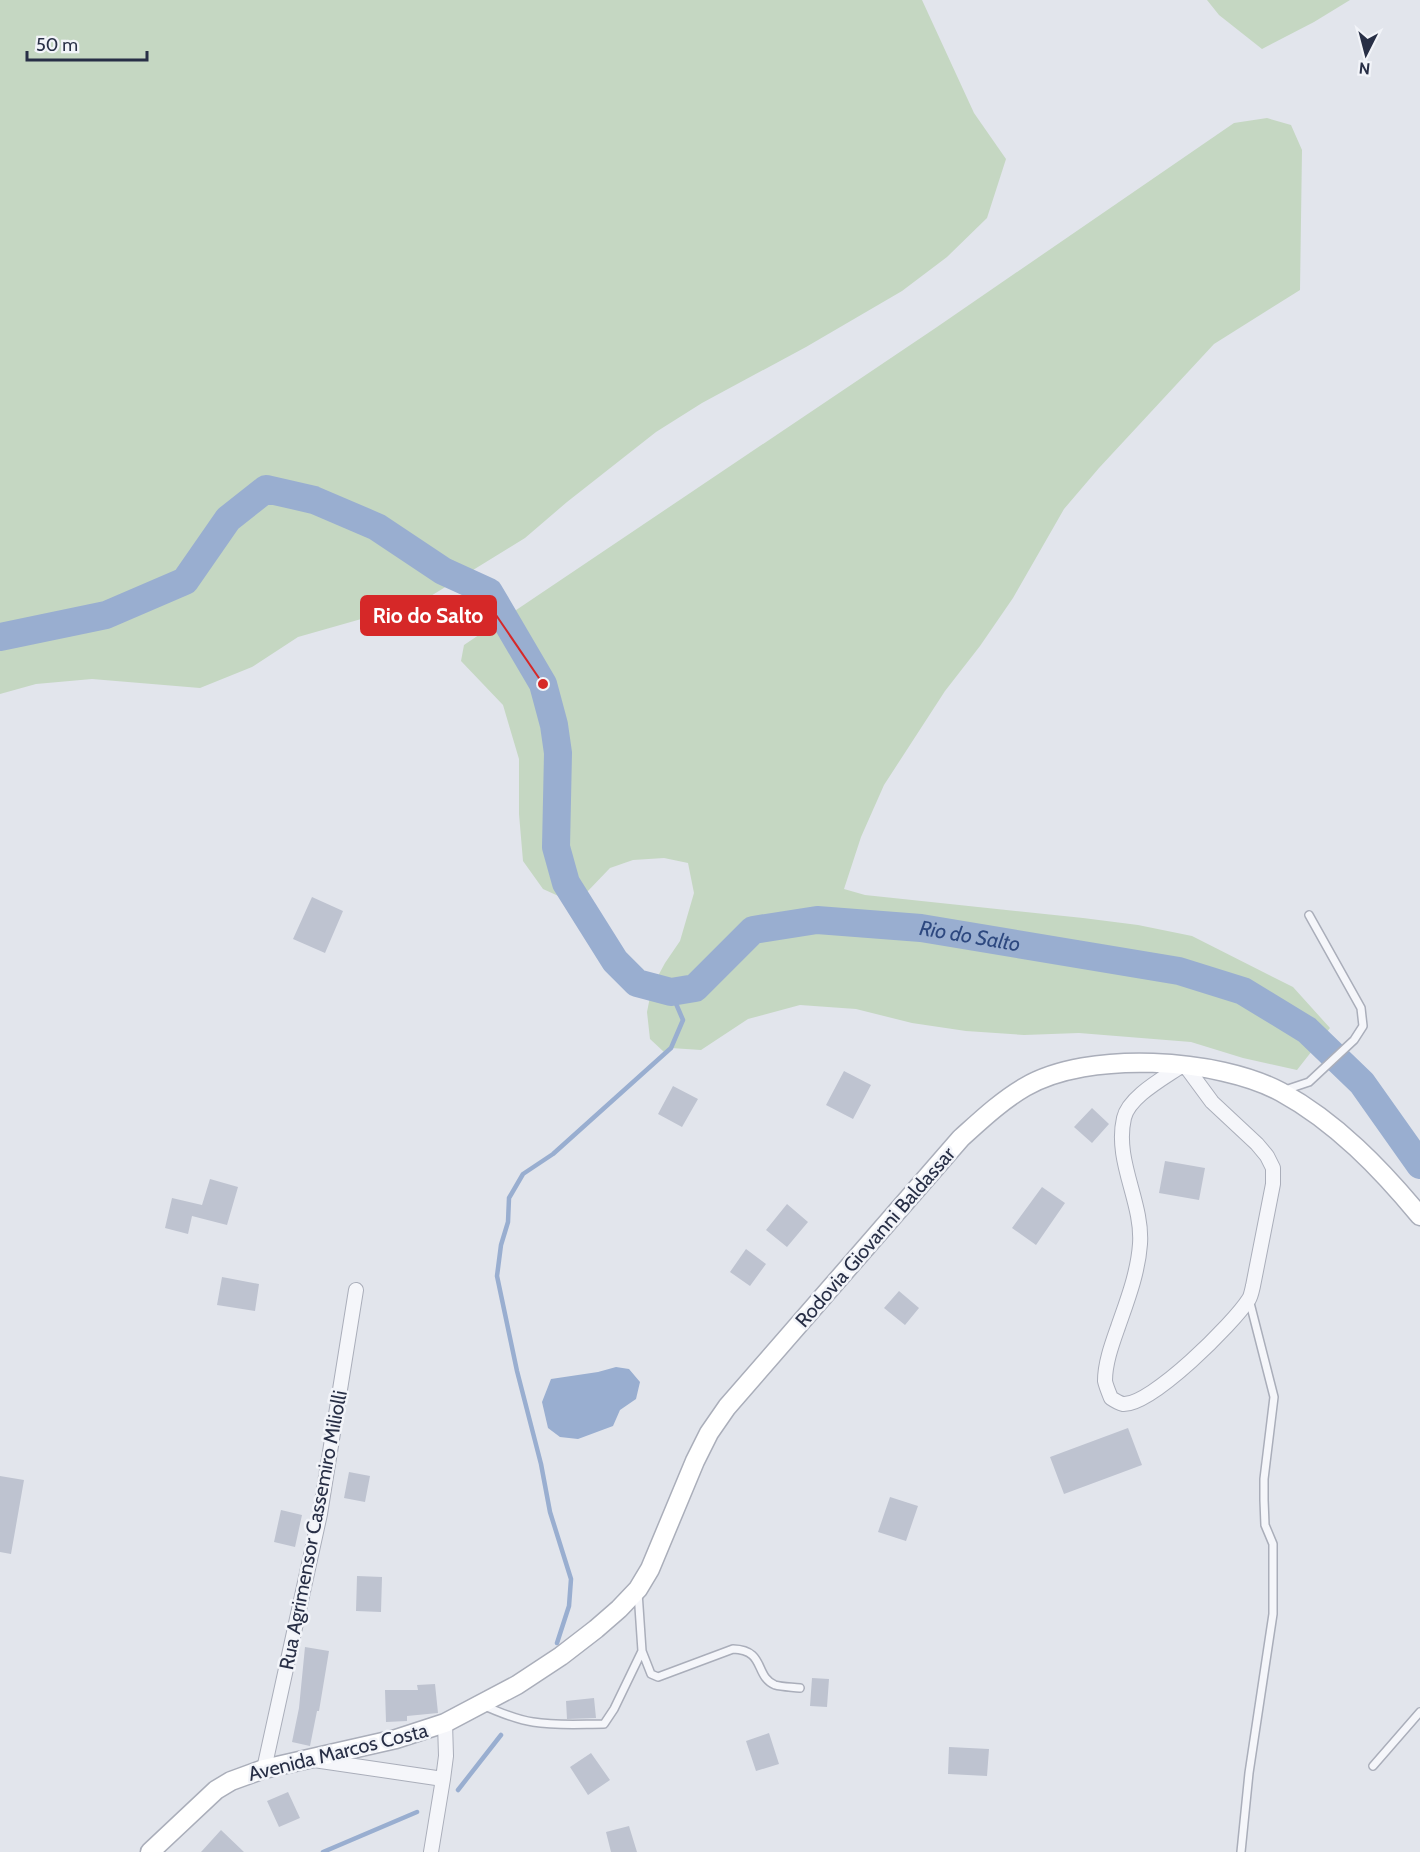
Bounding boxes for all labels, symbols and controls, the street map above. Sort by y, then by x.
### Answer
scale bar [27,24,147,62]
north arrow [1336,24,1396,84]
text: 50 m [36,34,78,56]
text: N [1358,58,1371,78]
callout: Rio do Salto [361,596,496,635]
text: Rio do Salto [373,603,483,628]
water label: Rio do Salto [918,915,1022,956]
street label: Rodovia Giovanni Baldassar [790,1141,960,1332]
street label: Rua Agrimensor Cassemiro Miliolli [274,1388,352,1672]
street label: Avenida Marcos Costa [246,1718,431,1786]

